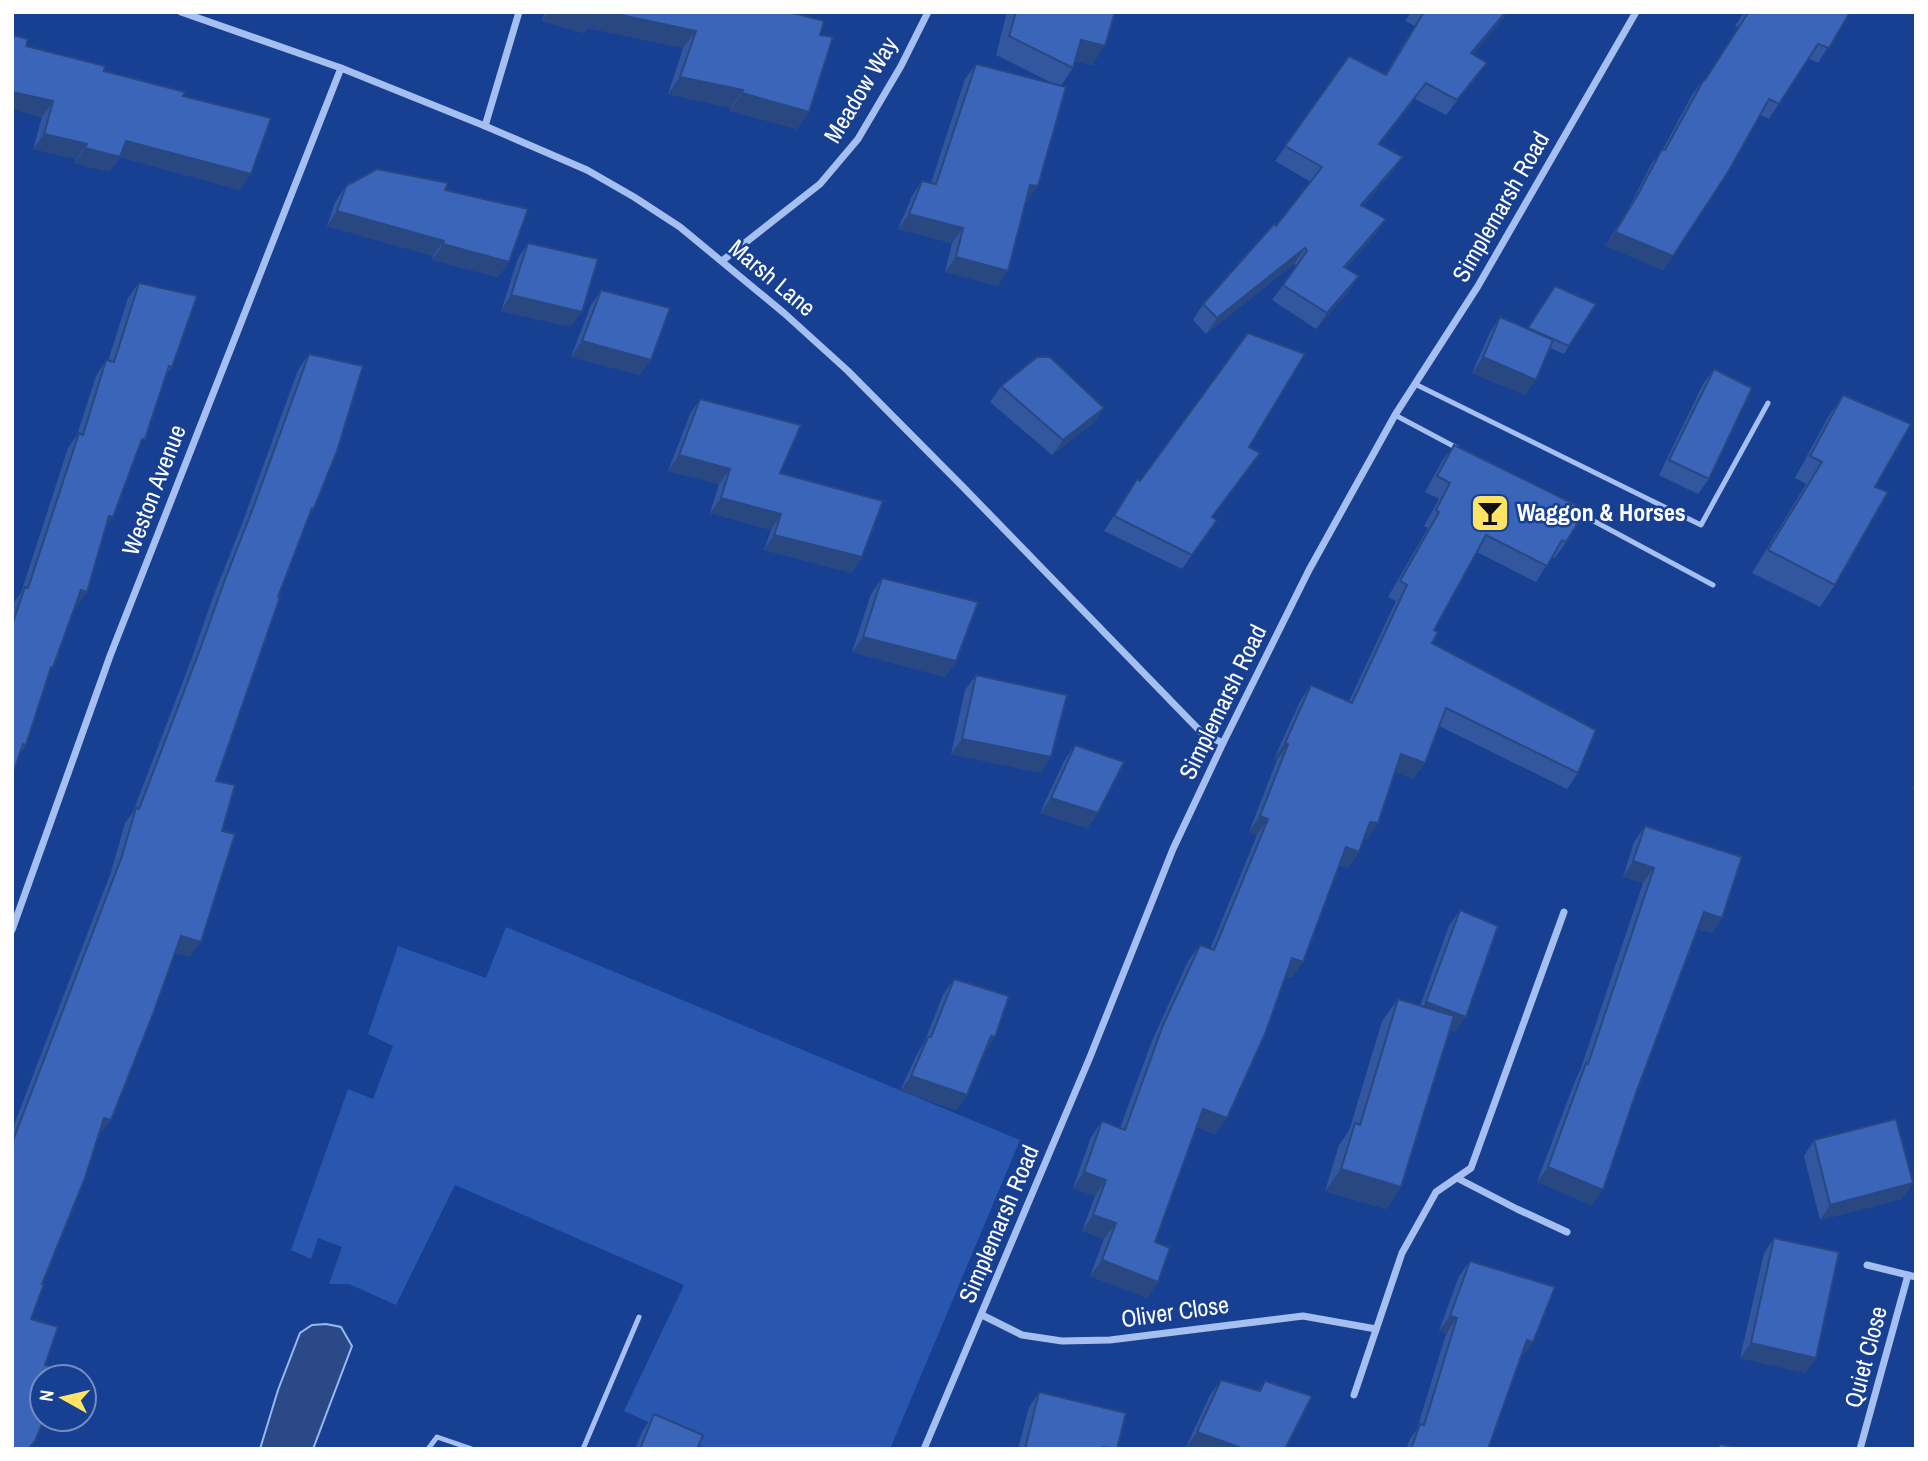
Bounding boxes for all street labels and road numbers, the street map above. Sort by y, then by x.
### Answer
street label: Meadow Way [816,30,904,149]
street label: Simplemarsh Road [1444,126,1556,287]
street label: Marsh Lane [723,232,823,323]
street label: Weston Avenue [114,420,193,559]
street label: Simplemarsh Road [1171,619,1273,784]
street label: Simplemarsh Road [950,1140,1046,1307]
street label: Oliver Close [1119,1288,1231,1334]
street label: Quiet Close [1836,1302,1894,1411]

